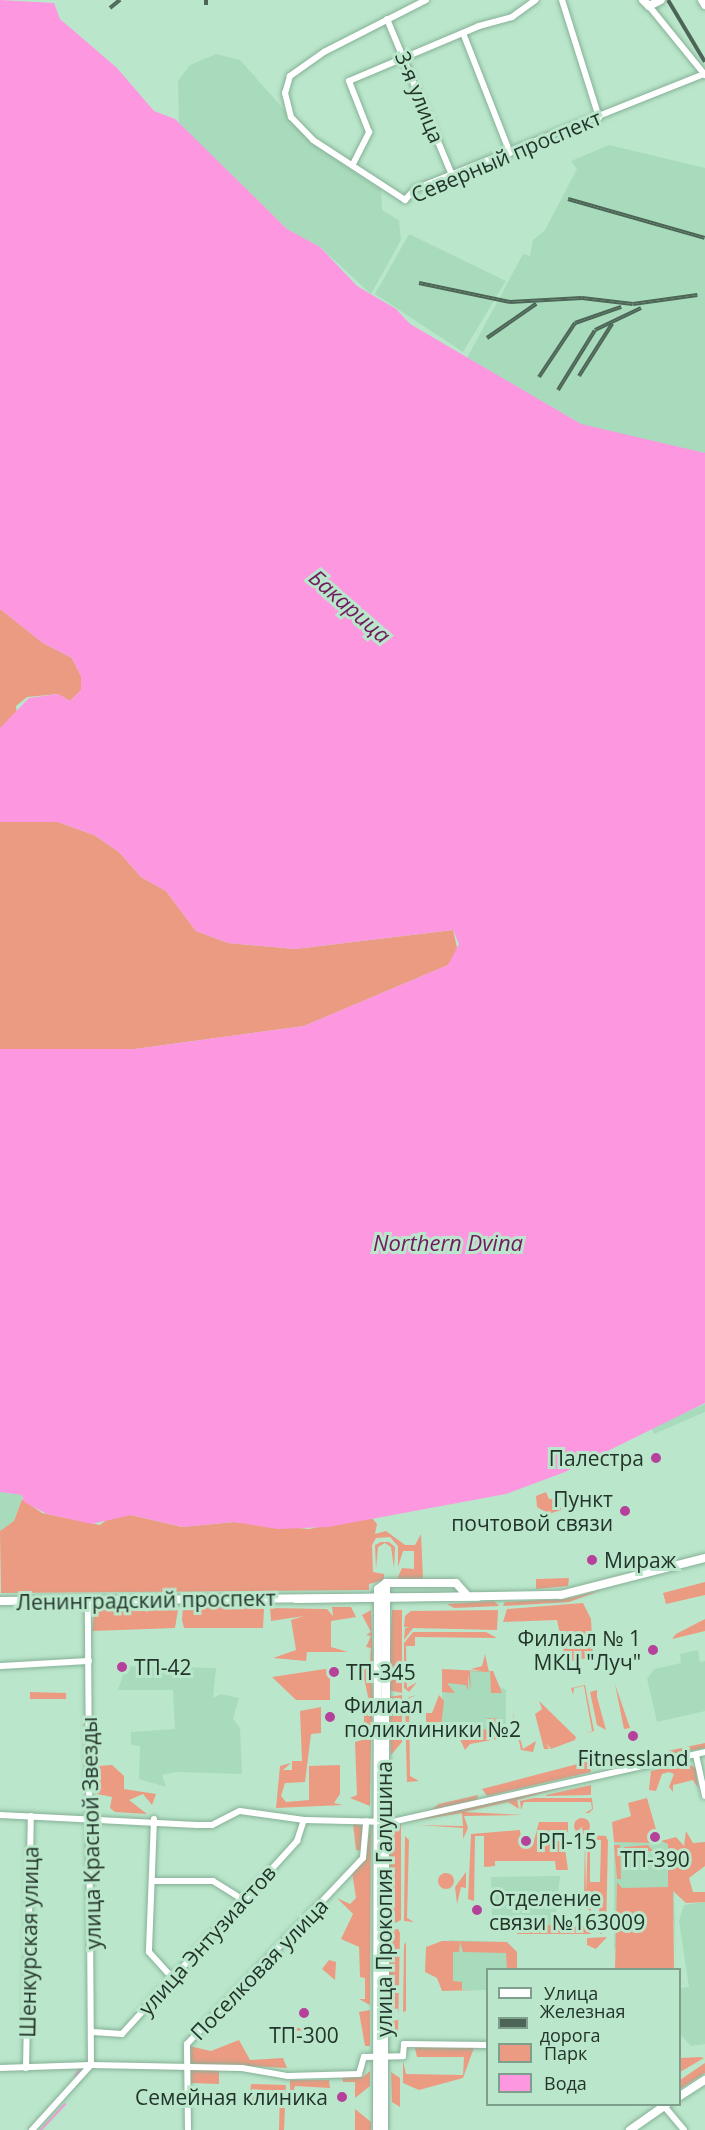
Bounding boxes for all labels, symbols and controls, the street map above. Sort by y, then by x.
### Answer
street label: 3-я улица [390,48,450,146]
street label: Северный проспект [407,105,605,207]
water label: Бакарица [304,564,396,648]
water label: Northern Dvina [373,1230,523,1256]
place label: Палестра [549,1445,644,1471]
marker: Палестра [649,1451,663,1465]
place label: Пункт почтовой связи [451,1486,613,1536]
marker: Пункт почтовой связи [618,1504,632,1518]
place label: Мираж [604,1547,676,1573]
marker: Мираж [585,1553,599,1567]
street label: Ленинградский проспект [16,1585,276,1615]
place label: Филиал № 1 МКЦ "Луч" [518,1625,641,1675]
marker: Филиал № 1 МКЦ "Луч" [646,1643,660,1657]
place label: ТП-42 [134,1654,192,1680]
place label: ТП-345 [346,1659,416,1685]
marker: ТП-42 [115,1660,129,1674]
marker: ТП-345 [327,1665,341,1679]
place label: Филиал поликлиники №2 [344,1692,521,1742]
marker: Филиал поликлиники №2 [321,1708,339,1726]
street label: улица Красной Звезды [76,1716,106,1950]
marker: Fitnessland [626,1729,640,1743]
place label: Fitnessland [577,1745,689,1771]
street label: улица Прокопия Галушина [371,1761,397,2037]
place label: РП-15 [538,1828,597,1854]
marker: ТП-390 [648,1830,662,1844]
marker: РП-15 [519,1834,533,1848]
street label: Шенкурская улица [15,1846,43,2038]
place label: ТП-390 [620,1846,690,1872]
street label: улица Энтузиастов [133,1860,281,2020]
place label: Отделение связи №163009 [489,1885,645,1935]
street label: Поселковая улица [185,1893,333,2045]
marker: Отделение связи №163009 [470,1903,484,1917]
legend [486,1968,681,2106]
text: Улица [544,1981,598,2005]
text: Железная дорога [540,1999,625,2047]
marker: ТП-300 [297,2006,311,2020]
place label: ТП-300 [269,2022,339,2048]
text: Парк [544,2041,587,2065]
text: Вода [544,2071,587,2095]
place label: Семейная клиника [135,2084,328,2110]
marker: Семейная клиника [333,2088,351,2106]

